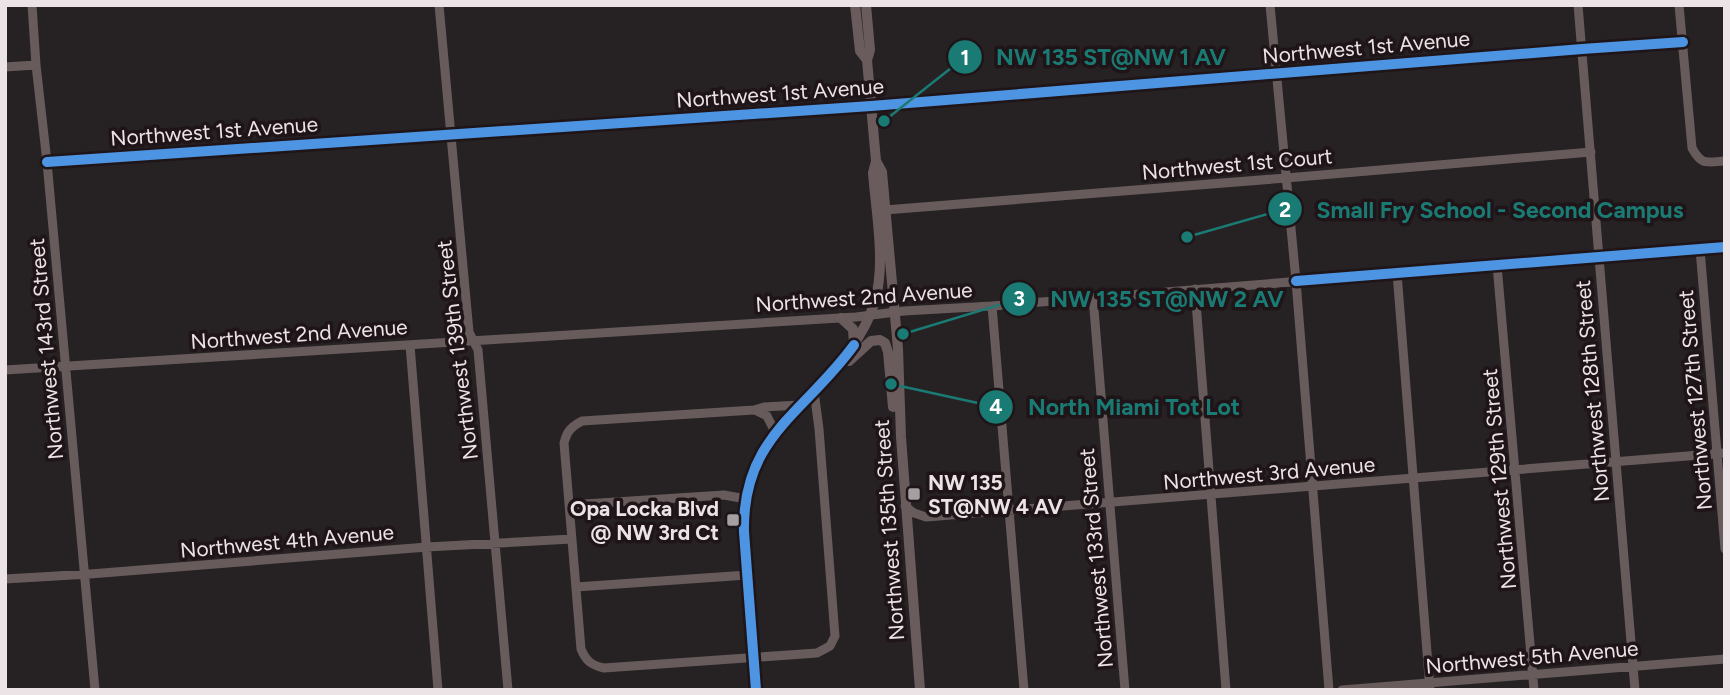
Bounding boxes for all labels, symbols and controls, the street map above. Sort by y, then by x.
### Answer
street label: Northwest 1st Avenue [1261,25,1471,69]
callout: NW 135 ST@NW 1 AV [947,35,1240,79]
text: NW 135 ST@NW 1 AV [996,43,1226,71]
text: 1 [961,45,969,70]
street label: Northwest 1st Avenue [675,73,885,113]
street label: Northwest 1st Avenue [109,111,319,151]
street label: Northwest 1st Court [1141,143,1333,185]
callout: Small Fry School - Second Campus [1267,187,1697,231]
text: Small Fry School - Second Campus [1317,196,1684,224]
text: 2 [1279,197,1291,222]
street label: Northwest 143rd Street [24,237,68,461]
street label: Northwest 139th Street [431,239,483,461]
street label: Northwest 2nd Avenue [755,277,973,317]
callout: NW 135 ST@NW 2 AV [1001,277,1298,321]
street label: Northwest 128th Street [1570,279,1614,503]
text: NW 135 ST@NW 2 AV [1050,285,1284,313]
text: 3 [1013,286,1025,311]
street label: Northwest 127th Street [1673,289,1717,511]
street label: Northwest 2nd Avenue [190,314,408,354]
street label: Northwest 129th Street [1477,367,1521,590]
callout: North Miami Tot Lot [979,385,1254,429]
text: North Miami Tot Lot [1028,393,1240,421]
text: 4 [989,394,1003,419]
street label: Northwest 135th Street [869,419,909,641]
street label: Northwest 133rd Street [1074,447,1118,669]
street label: Northwest 3rd Avenue [1162,451,1376,495]
place label: NW 135 ST@NW 4 AV [928,470,1063,519]
marker: NW 135 ST@NW 4 AV [906,486,922,502]
place label: Opa Locka Blvd @ NW 3rd Ct [570,496,719,545]
marker: Opa Locka Blvd @ NW 3rd Ct [725,512,741,528]
street label: Northwest 4th Avenue [179,519,395,563]
street label: Northwest 5th Avenue [1425,635,1639,679]

